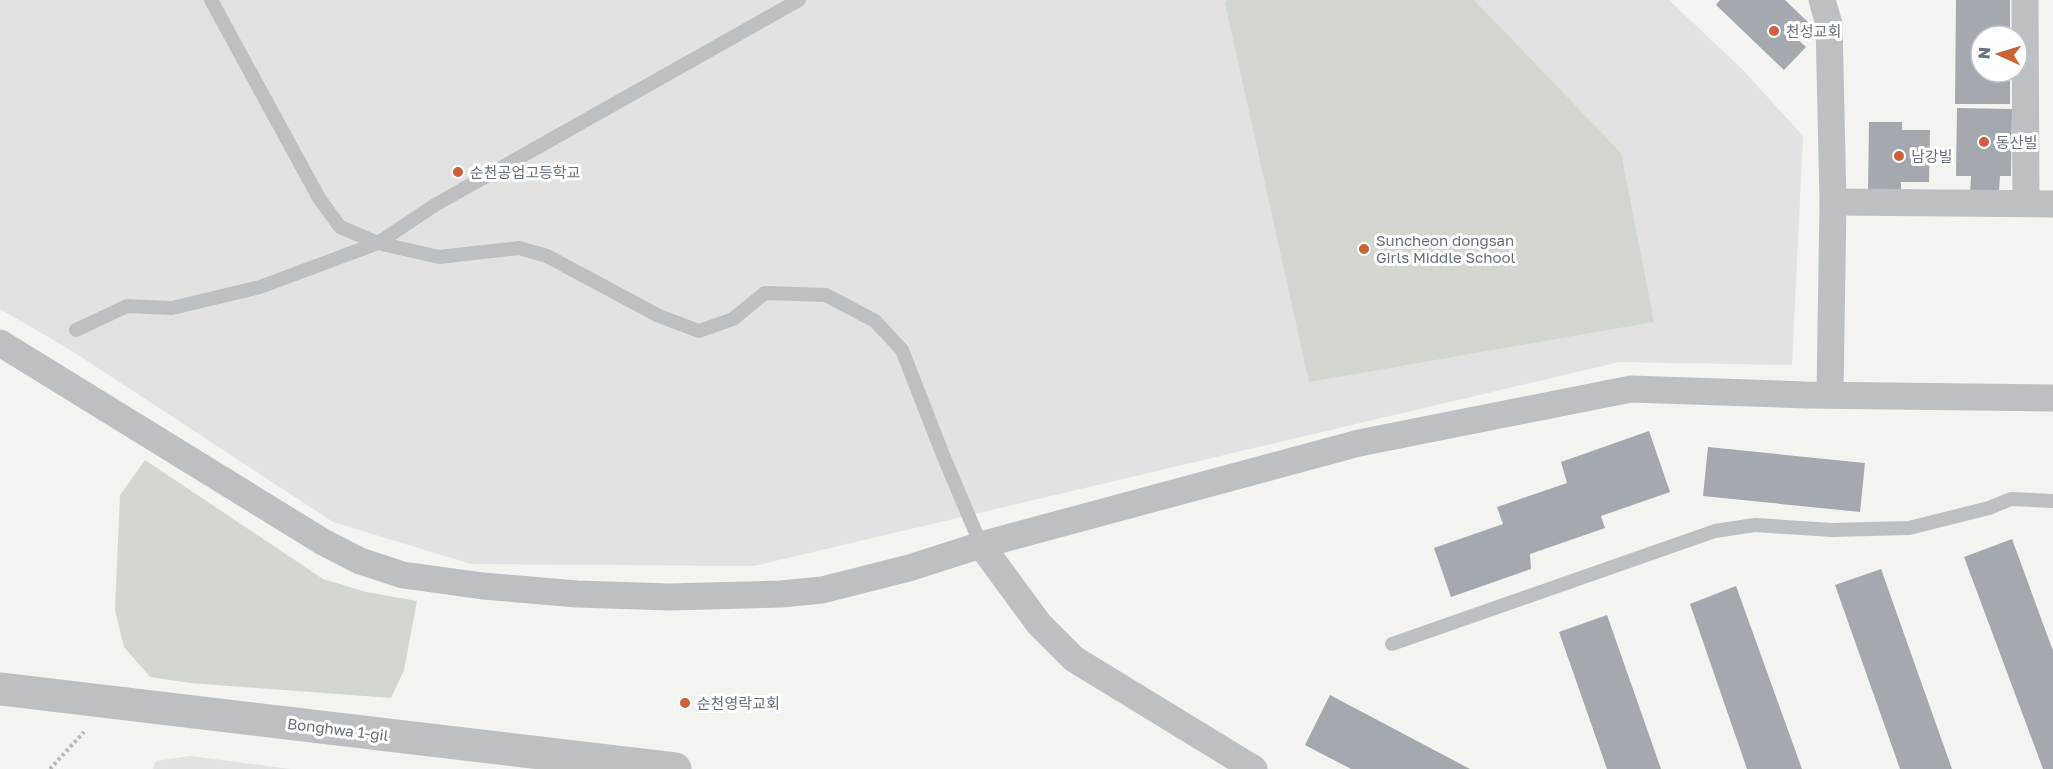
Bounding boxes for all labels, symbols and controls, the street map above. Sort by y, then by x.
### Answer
place label: 천성교회 [1786,22,1841,40]
marker: 천성교회 [1767,24,1781,38]
north arrow [1969,24,2029,84]
text: N [1974,46,1994,60]
place label: 동산빌 [1996,133,2037,151]
marker: 동산빌 [1977,135,1991,149]
place label: 남강빌 [1911,147,1952,165]
marker: 남강빌 [1892,149,1906,163]
place label: 순천공업고등학교 [470,163,580,181]
marker: 순천공업고등학교 [451,165,465,179]
place label: Suncheon dongsan Girls Middle School [1376,231,1515,266]
marker: Suncheon dongsan Girls Middle School [1357,242,1371,256]
place label: 순천영락교회 [697,694,780,712]
marker: 순천영락교회 [678,696,692,710]
street label: Bonghwa 1-gil [286,714,390,744]

